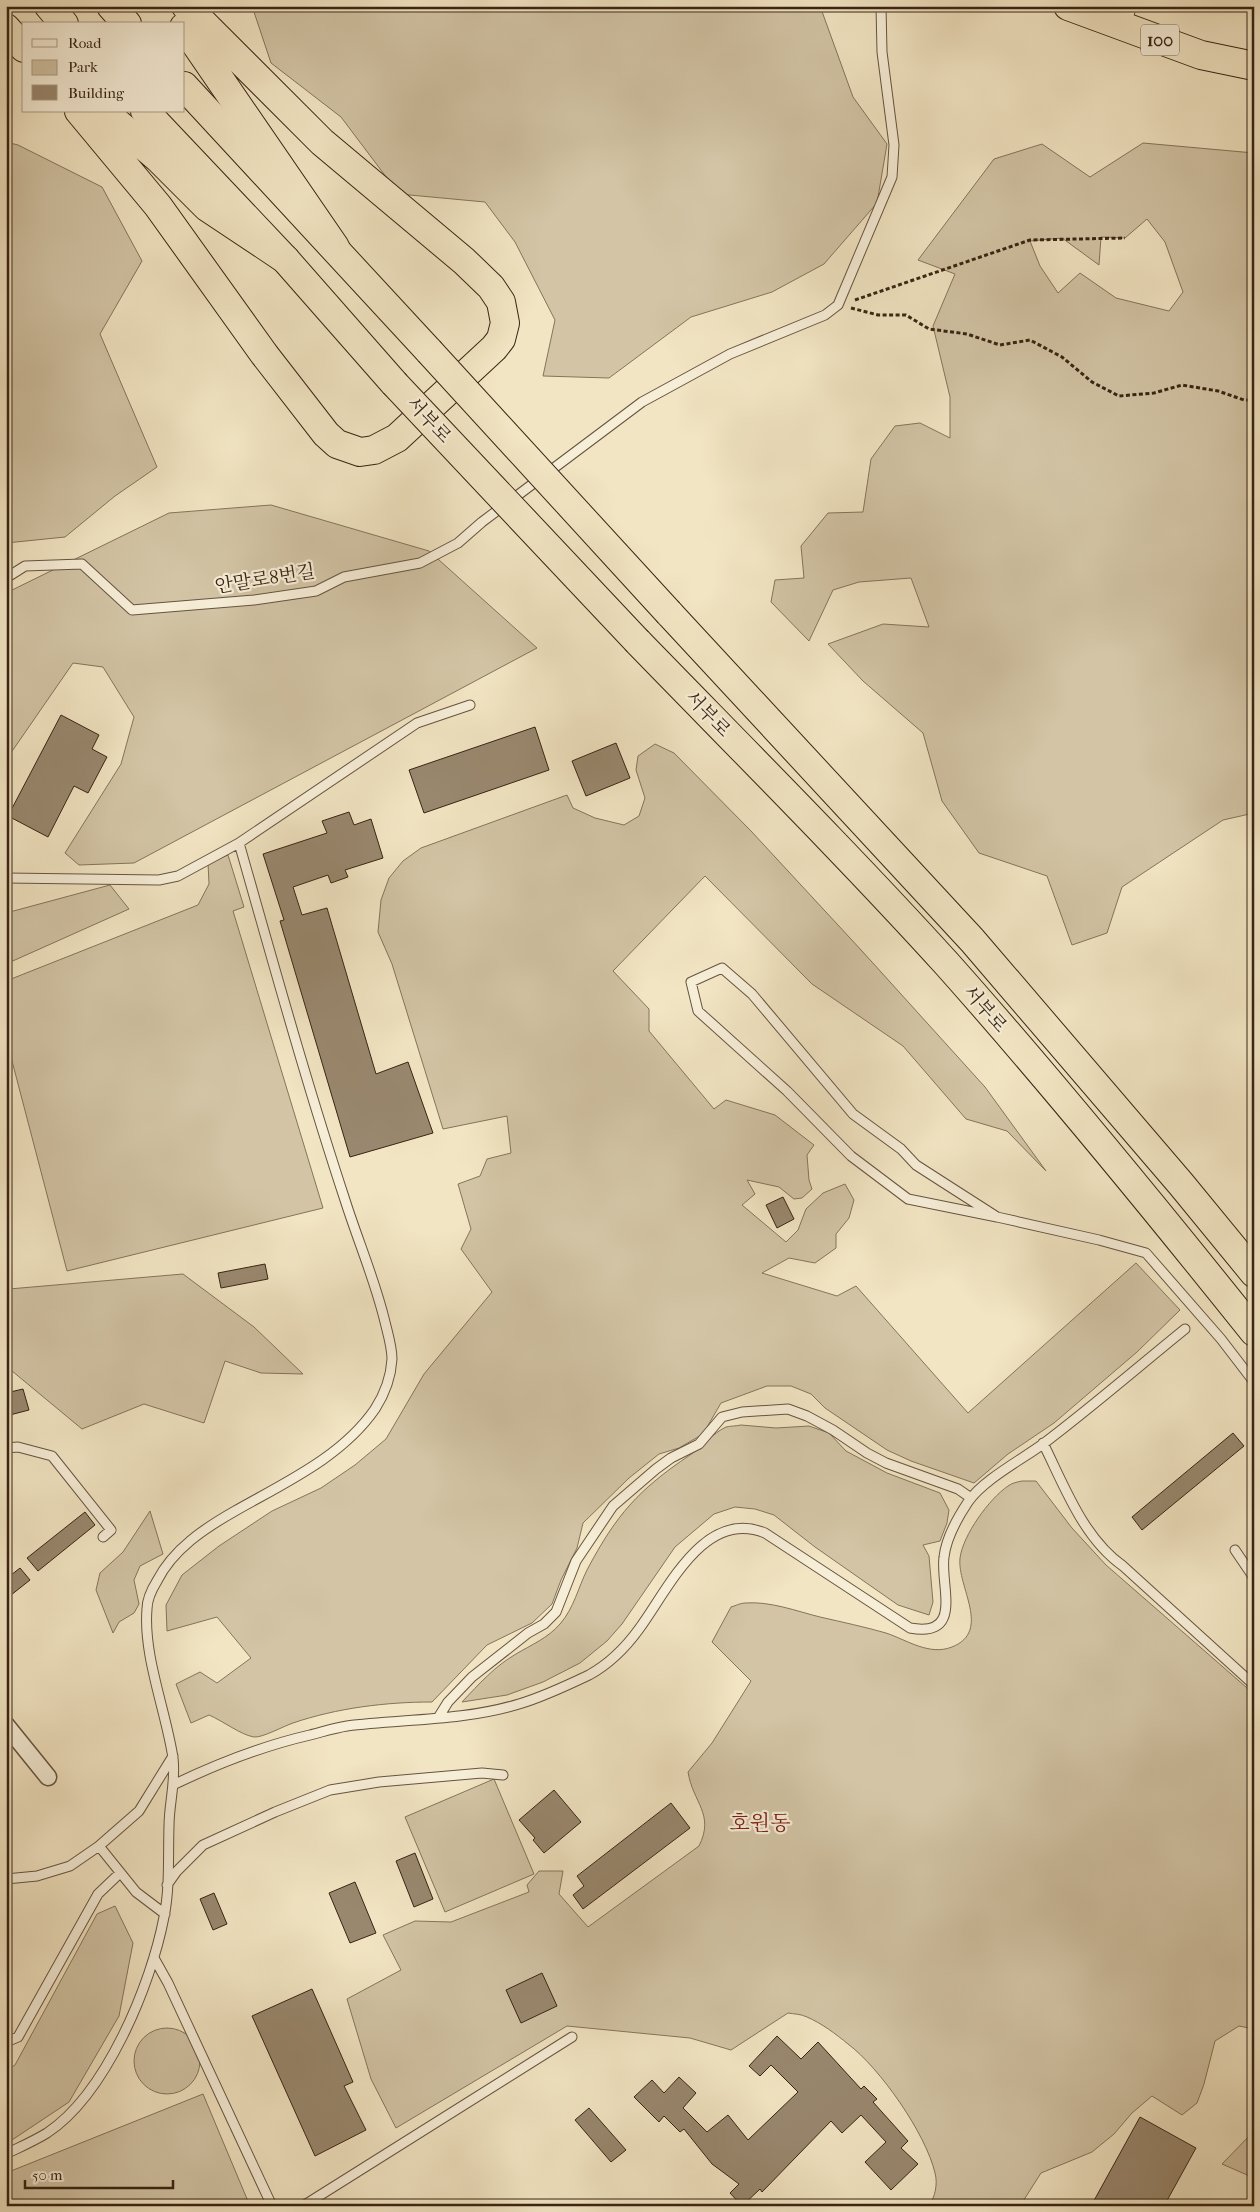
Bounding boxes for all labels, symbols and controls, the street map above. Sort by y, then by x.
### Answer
legend [22,22,185,112]
road number: 100 [1141,24,1179,56]
text: Road [68,34,102,52]
text: Park [68,58,98,76]
text: Building [68,84,125,102]
street label: 서부로 [402,392,456,448]
street label: 안말로8번길 [213,560,317,598]
street label: 서부로 [681,687,735,741]
street label: 서부로 [959,981,1011,1037]
district label: 호원동 [730,1811,790,1835]
scale bar [25,2157,172,2189]
text: 50 m [32,2166,63,2184]

